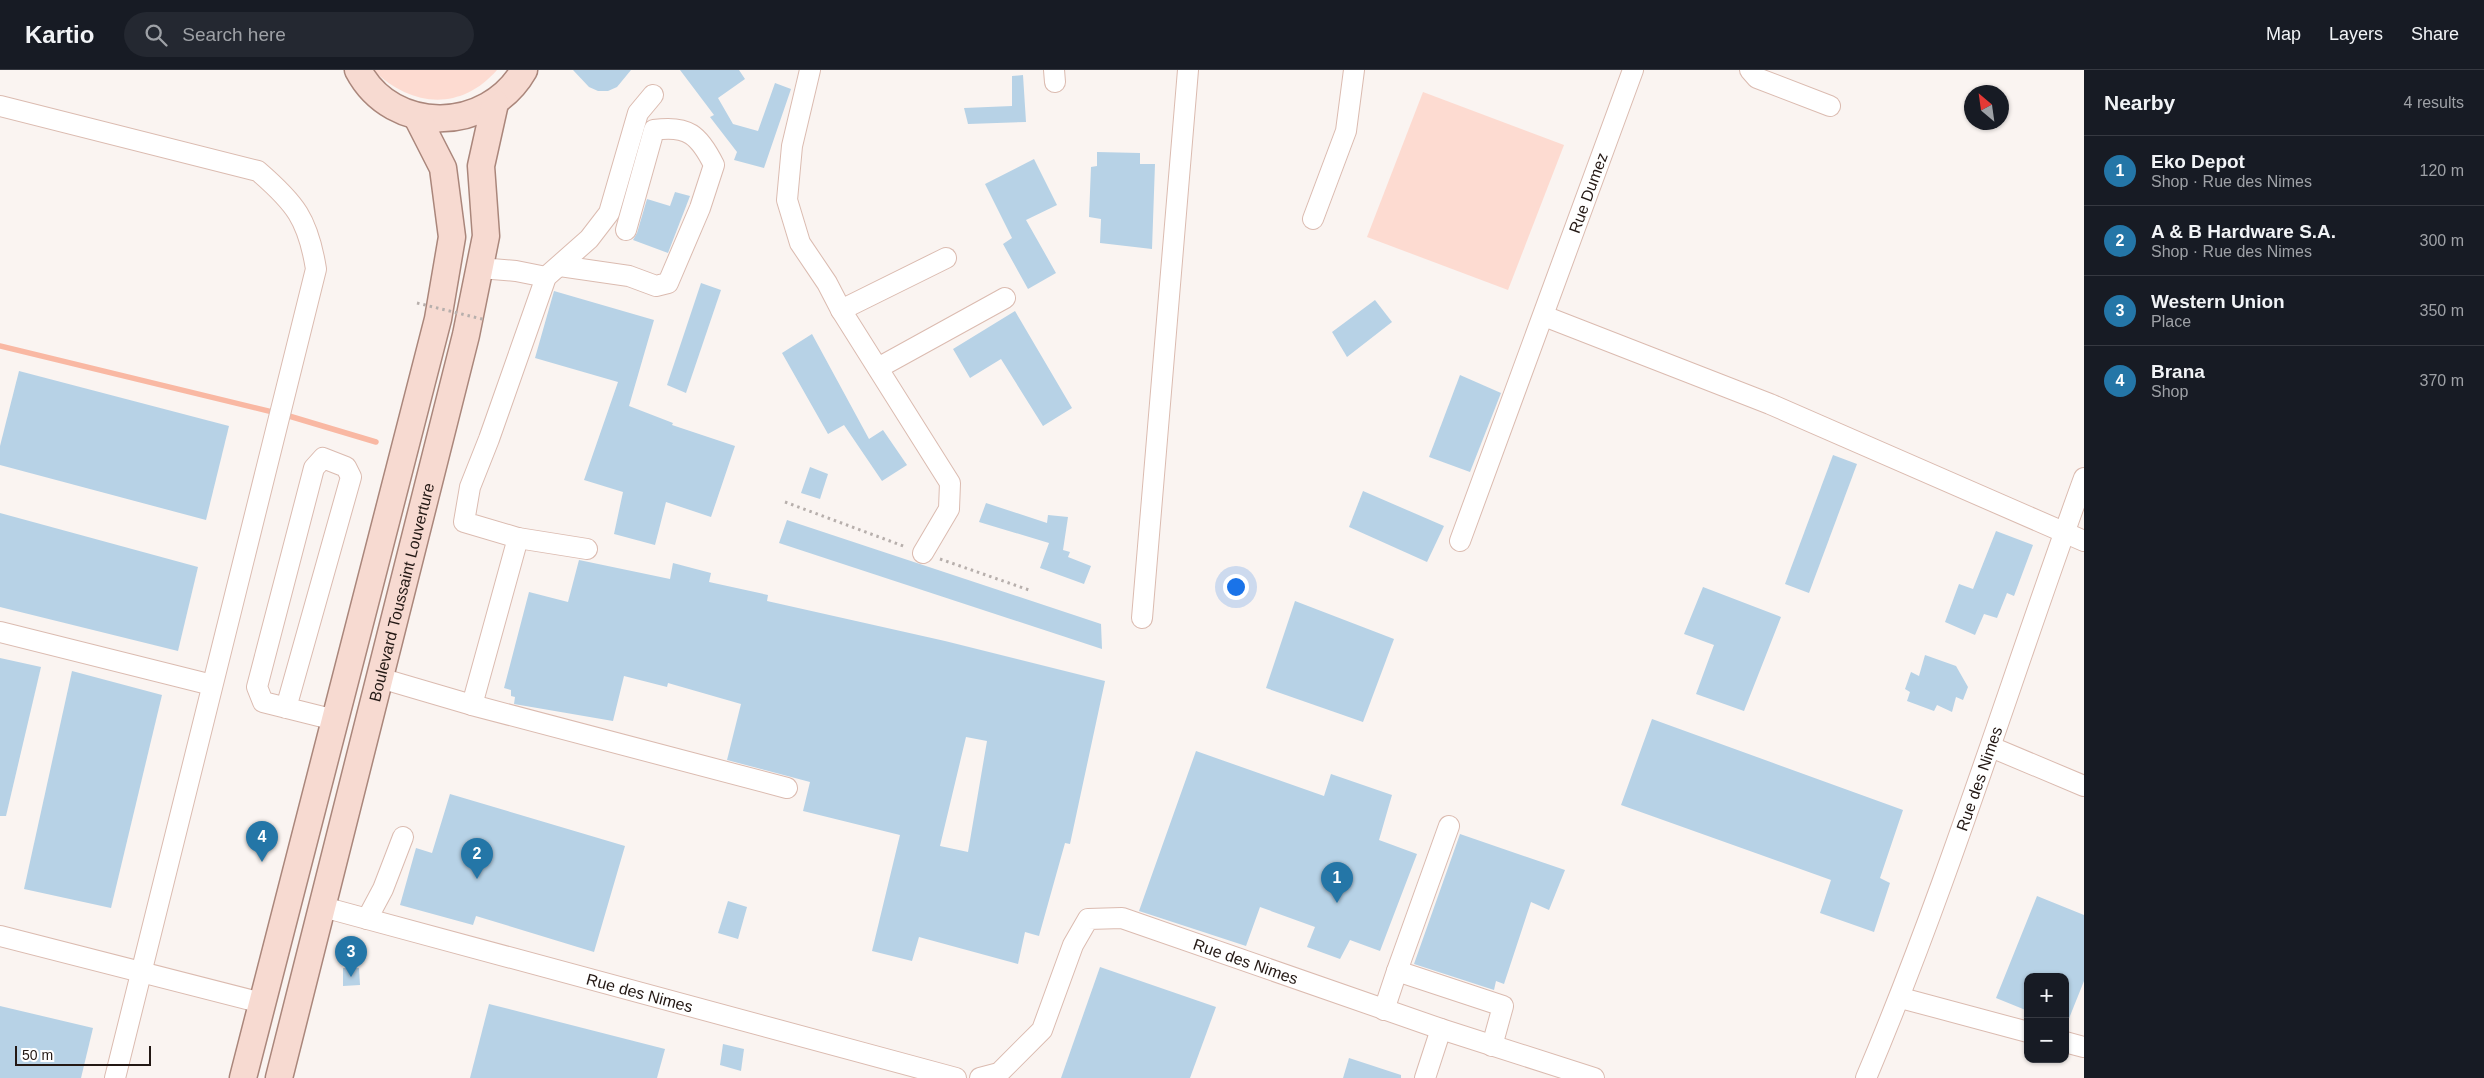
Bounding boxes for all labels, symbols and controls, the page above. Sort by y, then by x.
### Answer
search box [124,12,474,57]
text: Kartio [25,21,94,48]
icon: search [142,21,170,49]
text: Search here [182,24,286,45]
text: Map [2266,24,2301,44]
text: Layers [2329,24,2383,44]
text: Share [2411,24,2459,44]
north arrow [1964,85,2009,130]
text: Nearby [2104,91,2175,114]
text: 4 results [2404,94,2464,111]
street label: Rue Dumez [1566,150,1611,236]
text: Eko Depot [2151,151,2245,172]
text: 1 [2116,162,2124,179]
text: 120 m [2420,162,2464,179]
text: Shop · Rue des Nimes [2151,173,2312,190]
text: A & B Hardware S.A. [2151,221,2336,242]
text: 2 [2116,232,2124,249]
text: 300 m [2420,232,2464,249]
text: Shop · Rue des Nimes [2151,243,2312,260]
text: Western Union [2151,291,2285,312]
text: 3 [2116,302,2124,319]
text: 350 m [2420,302,2464,319]
text: Place [2151,313,2191,330]
text: Brana [2151,361,2205,382]
text: 4 [2116,372,2124,389]
text: 370 m [2420,372,2464,389]
text: Shop [2151,383,2188,400]
street label: Boulevard Toussaint Louverture [366,481,437,703]
your location [1223,574,1249,600]
street label: Rue des Nimes [1953,724,2005,833]
pin: 4 [246,821,278,862]
pin: 2 [461,838,493,879]
pin: 1 [1321,862,1353,903]
pin: 3 [335,936,367,977]
street label: Rue des Nimes [1191,936,1300,988]
street label: Rue des Nimes [584,971,695,1016]
map controls [2024,973,2069,1063]
button: + [2024,973,2069,1018]
button: − [2024,1018,2069,1063]
scale bar [15,1043,151,1066]
text: 50 m [22,1047,53,1063]

